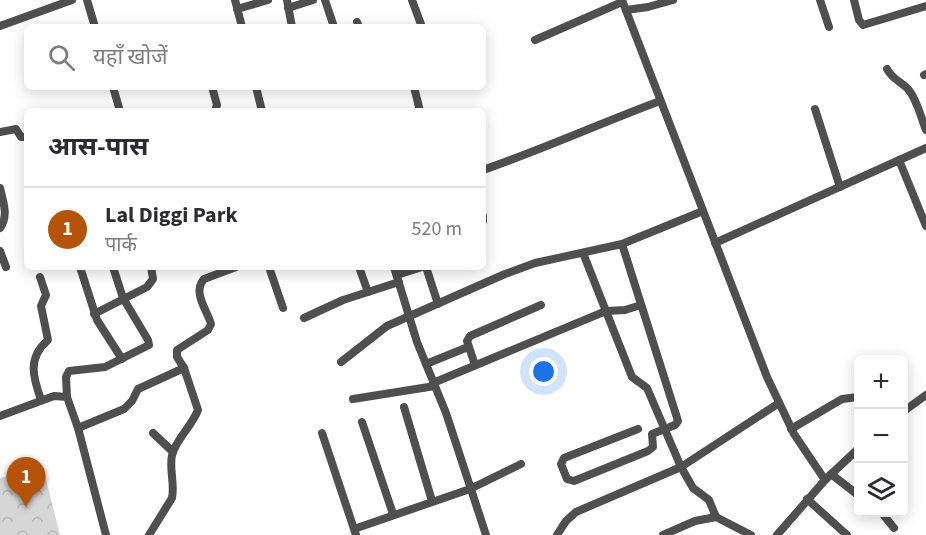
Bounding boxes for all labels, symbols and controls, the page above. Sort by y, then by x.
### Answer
search box [24,24,486,90]
icon: search [45,41,78,74]
text: यहाँ खोजें [93,41,168,73]
text: आस-पास [48,128,148,165]
text: Lal Diggi Park [105,199,237,231]
text: 1 [62,215,73,243]
text: 520 m [412,215,462,243]
text: पार्क [105,231,137,259]
map controls [854,355,908,517]
button: + [854,355,908,409]
your location [529,357,558,386]
button: − [854,409,908,463]
pin: 1 [6,458,46,507]
button: layers [854,463,908,517]

